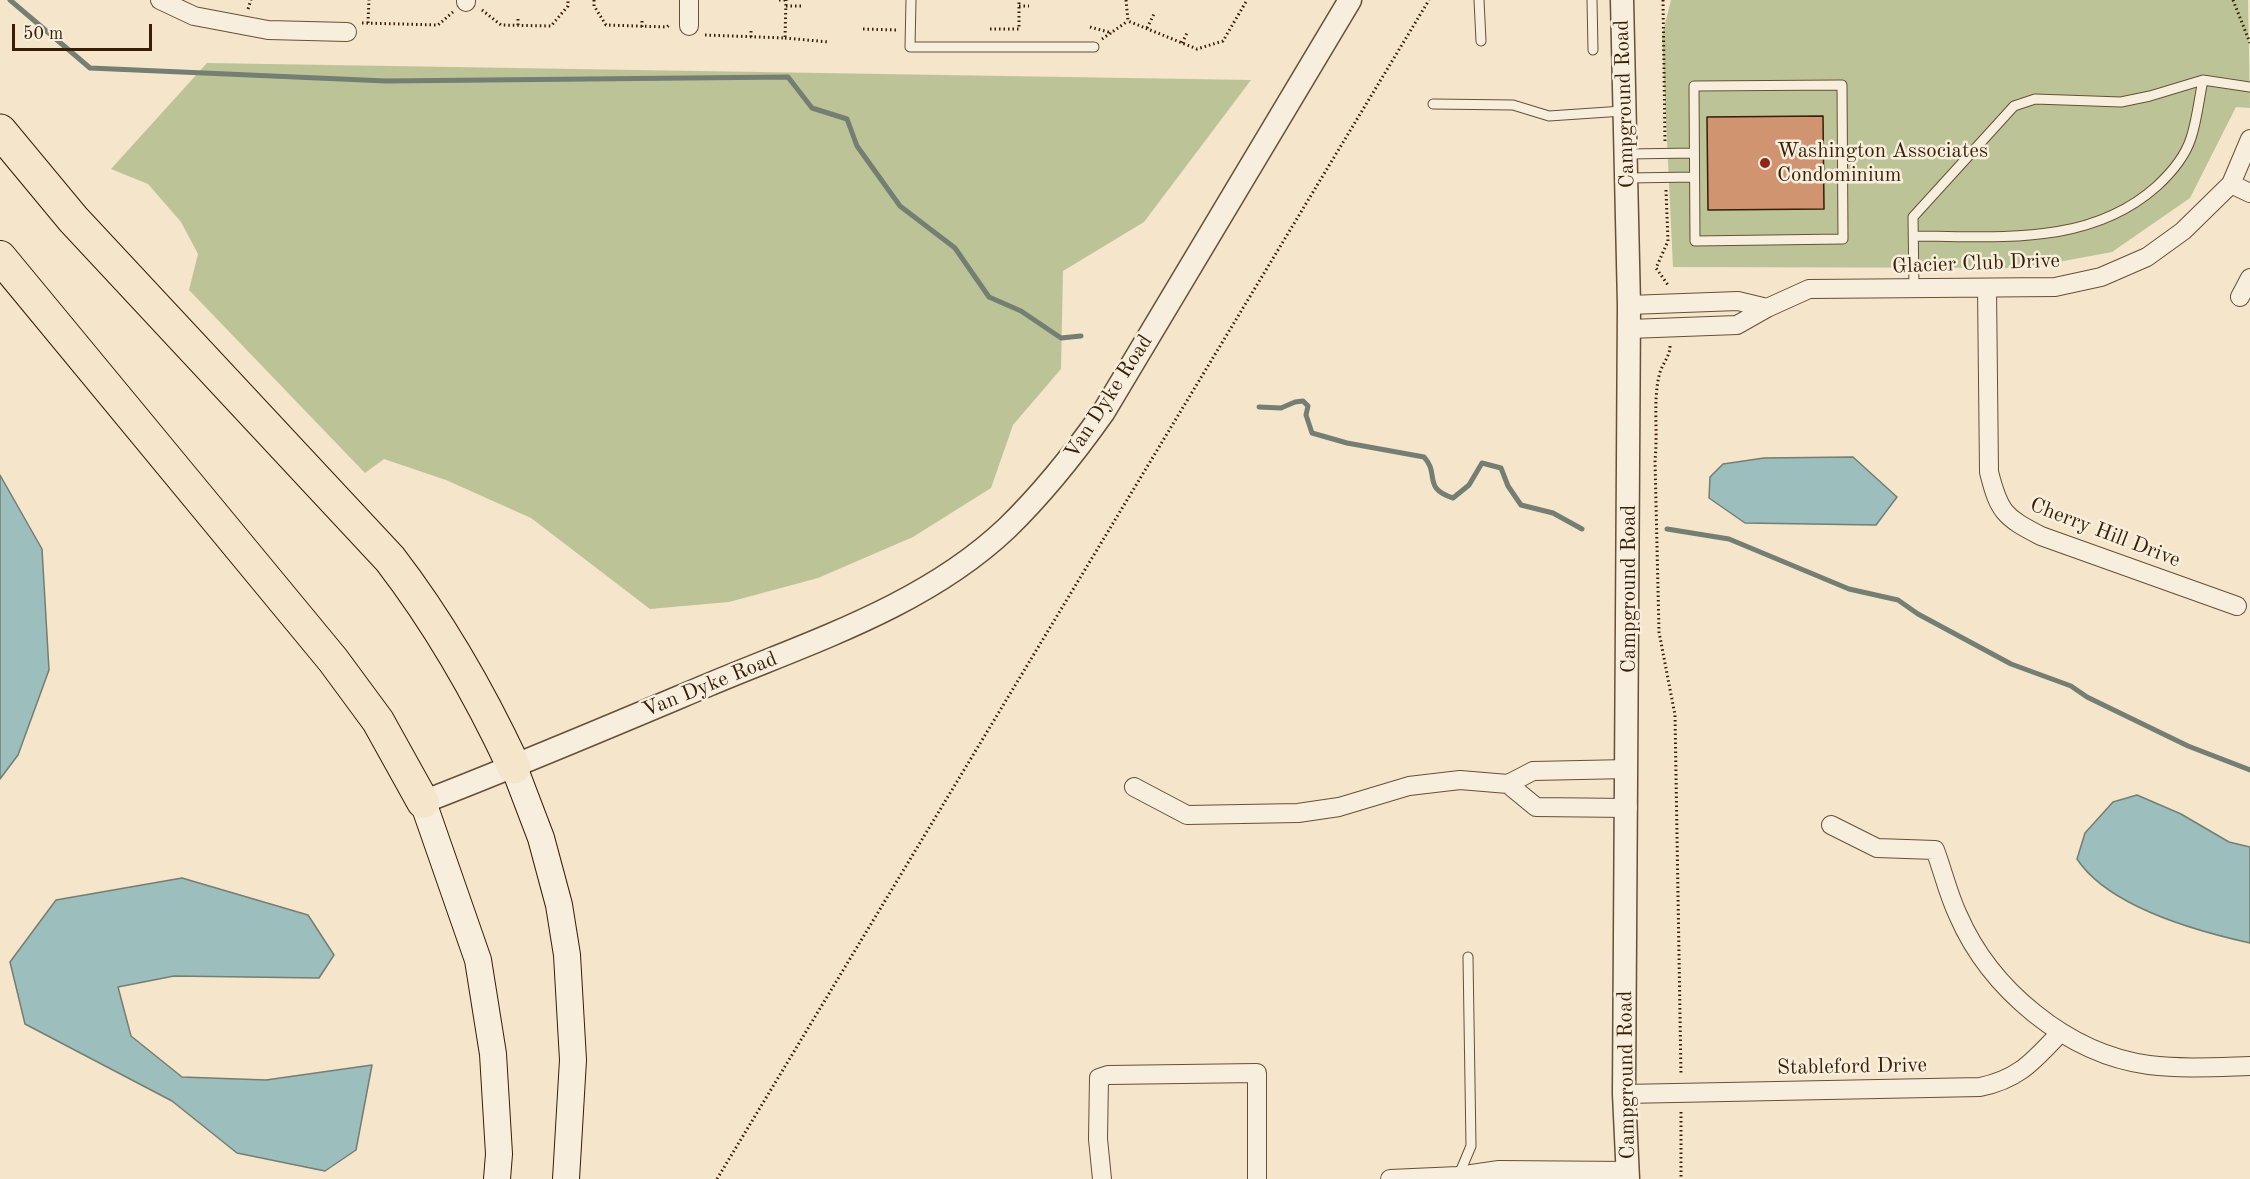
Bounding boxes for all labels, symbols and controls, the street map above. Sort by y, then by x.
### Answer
scale bar [15,12,154,50]
street label: Campground Road [1609,19,1641,189]
text: 50 m [23,25,63,43]
place label: Washington Associates Condominium [1777,138,1988,188]
marker: Washington Associates Condominium [1758,156,1772,170]
street label: Glacier Club Drive [1892,248,2060,280]
street label: Van Dyke Road [1060,330,1158,464]
street label: Cherry Hill Drive [2026,493,2184,573]
street label: Campground Road [1616,505,1642,673]
street label: Van Dyke Road [639,647,781,723]
street label: Campground Road [1613,991,1641,1159]
street label: Stableford Drive [1777,1053,1927,1081]

